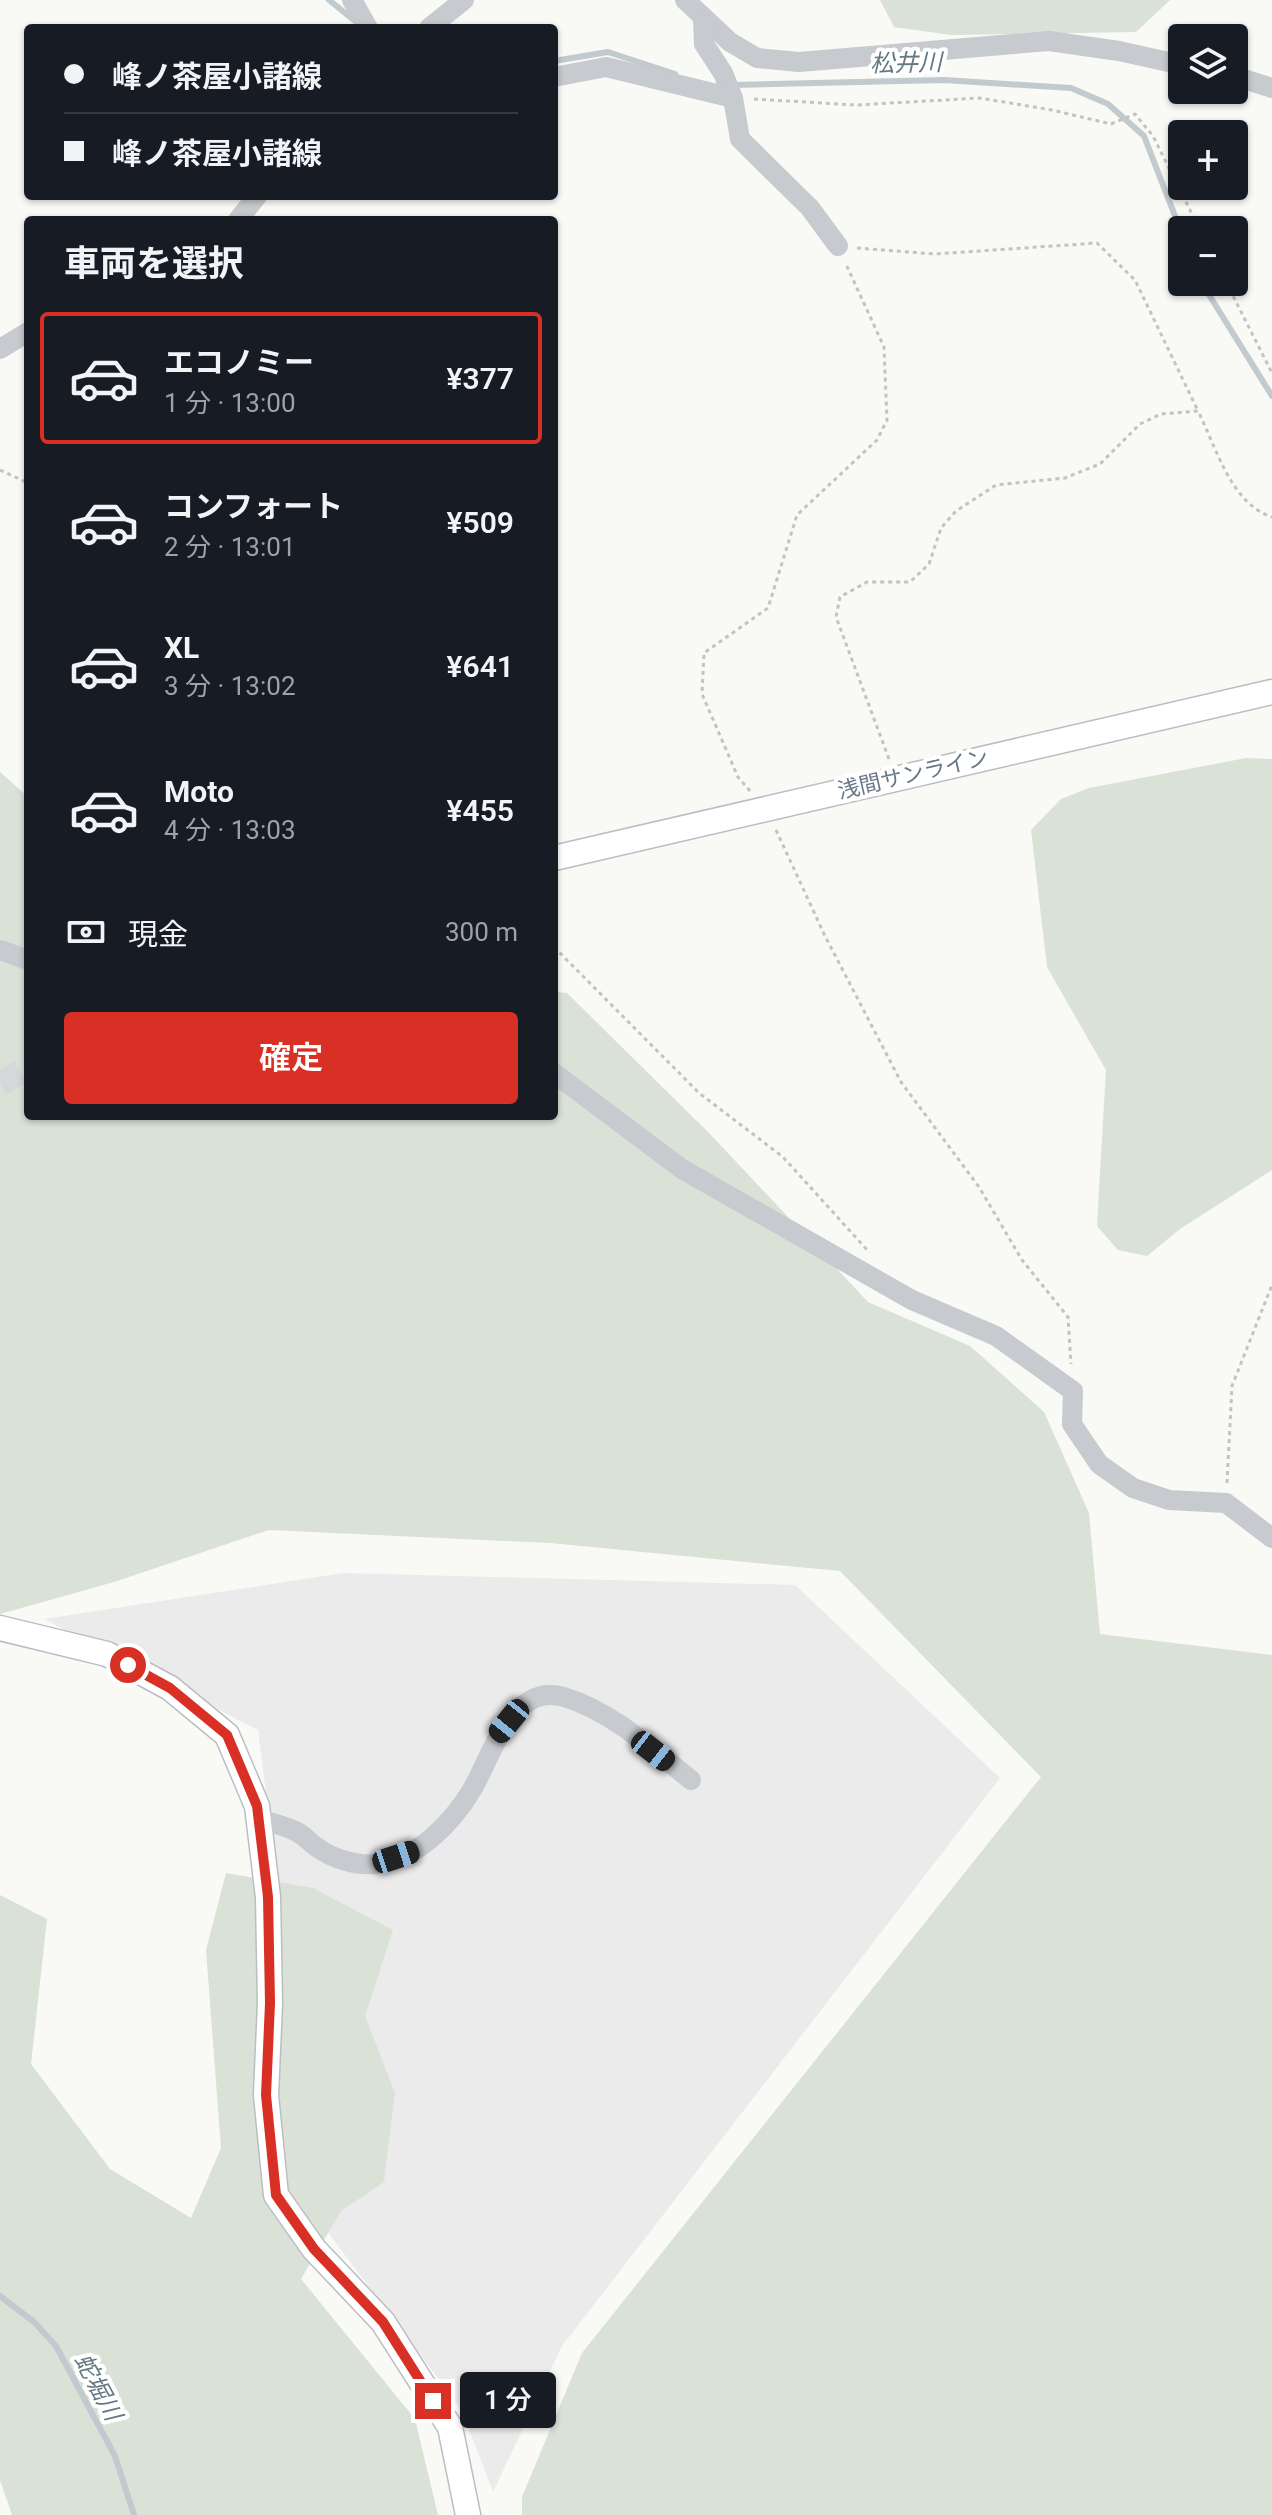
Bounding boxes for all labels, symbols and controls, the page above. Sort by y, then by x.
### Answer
map controls [1168,24,1248,296]
button: layers [1168,24,1248,104]
water label: 松井川 [870,48,945,78]
text: 峰ノ茶屋小諸線 [112,59,322,94]
button: + [1168,120,1248,200]
text: 峰ノ茶屋小諸線 [112,136,322,171]
button: − [1168,216,1248,296]
text: 車両を選択 [64,243,244,285]
icon: car [68,342,140,414]
text: エコノミー [164,345,314,380]
text: ¥377 [447,361,514,396]
text: 1 分 · 13:00 [164,388,296,418]
icon: car [68,486,140,558]
text: コンフォート [164,489,343,524]
text: ¥509 [447,505,514,540]
text: 2 分 · 13:01 [164,532,296,562]
icon: car [68,630,140,702]
text: XL [164,630,199,665]
text: ¥641 [447,649,514,684]
text: 3 分 · 13:02 [164,671,296,701]
street label: 浅間サンライン [835,744,991,804]
icon: car [68,774,140,846]
text: Moto [164,774,234,809]
text: ¥455 [447,793,514,828]
text: 4 分 · 13:03 [164,815,296,845]
icon: cash [64,910,108,954]
text: 現金 [128,917,188,952]
text: 300 m [445,917,518,947]
button: 確定 [64,1012,518,1104]
route start [110,1647,146,1683]
car [485,1695,533,1747]
car [627,1727,679,1775]
car [369,1838,423,1876]
water label: 蛇堀川 [69,2349,129,2428]
callout: 1 分 [461,2373,557,2429]
route end [415,2383,451,2419]
text: 1 分 [484,2385,532,2415]

